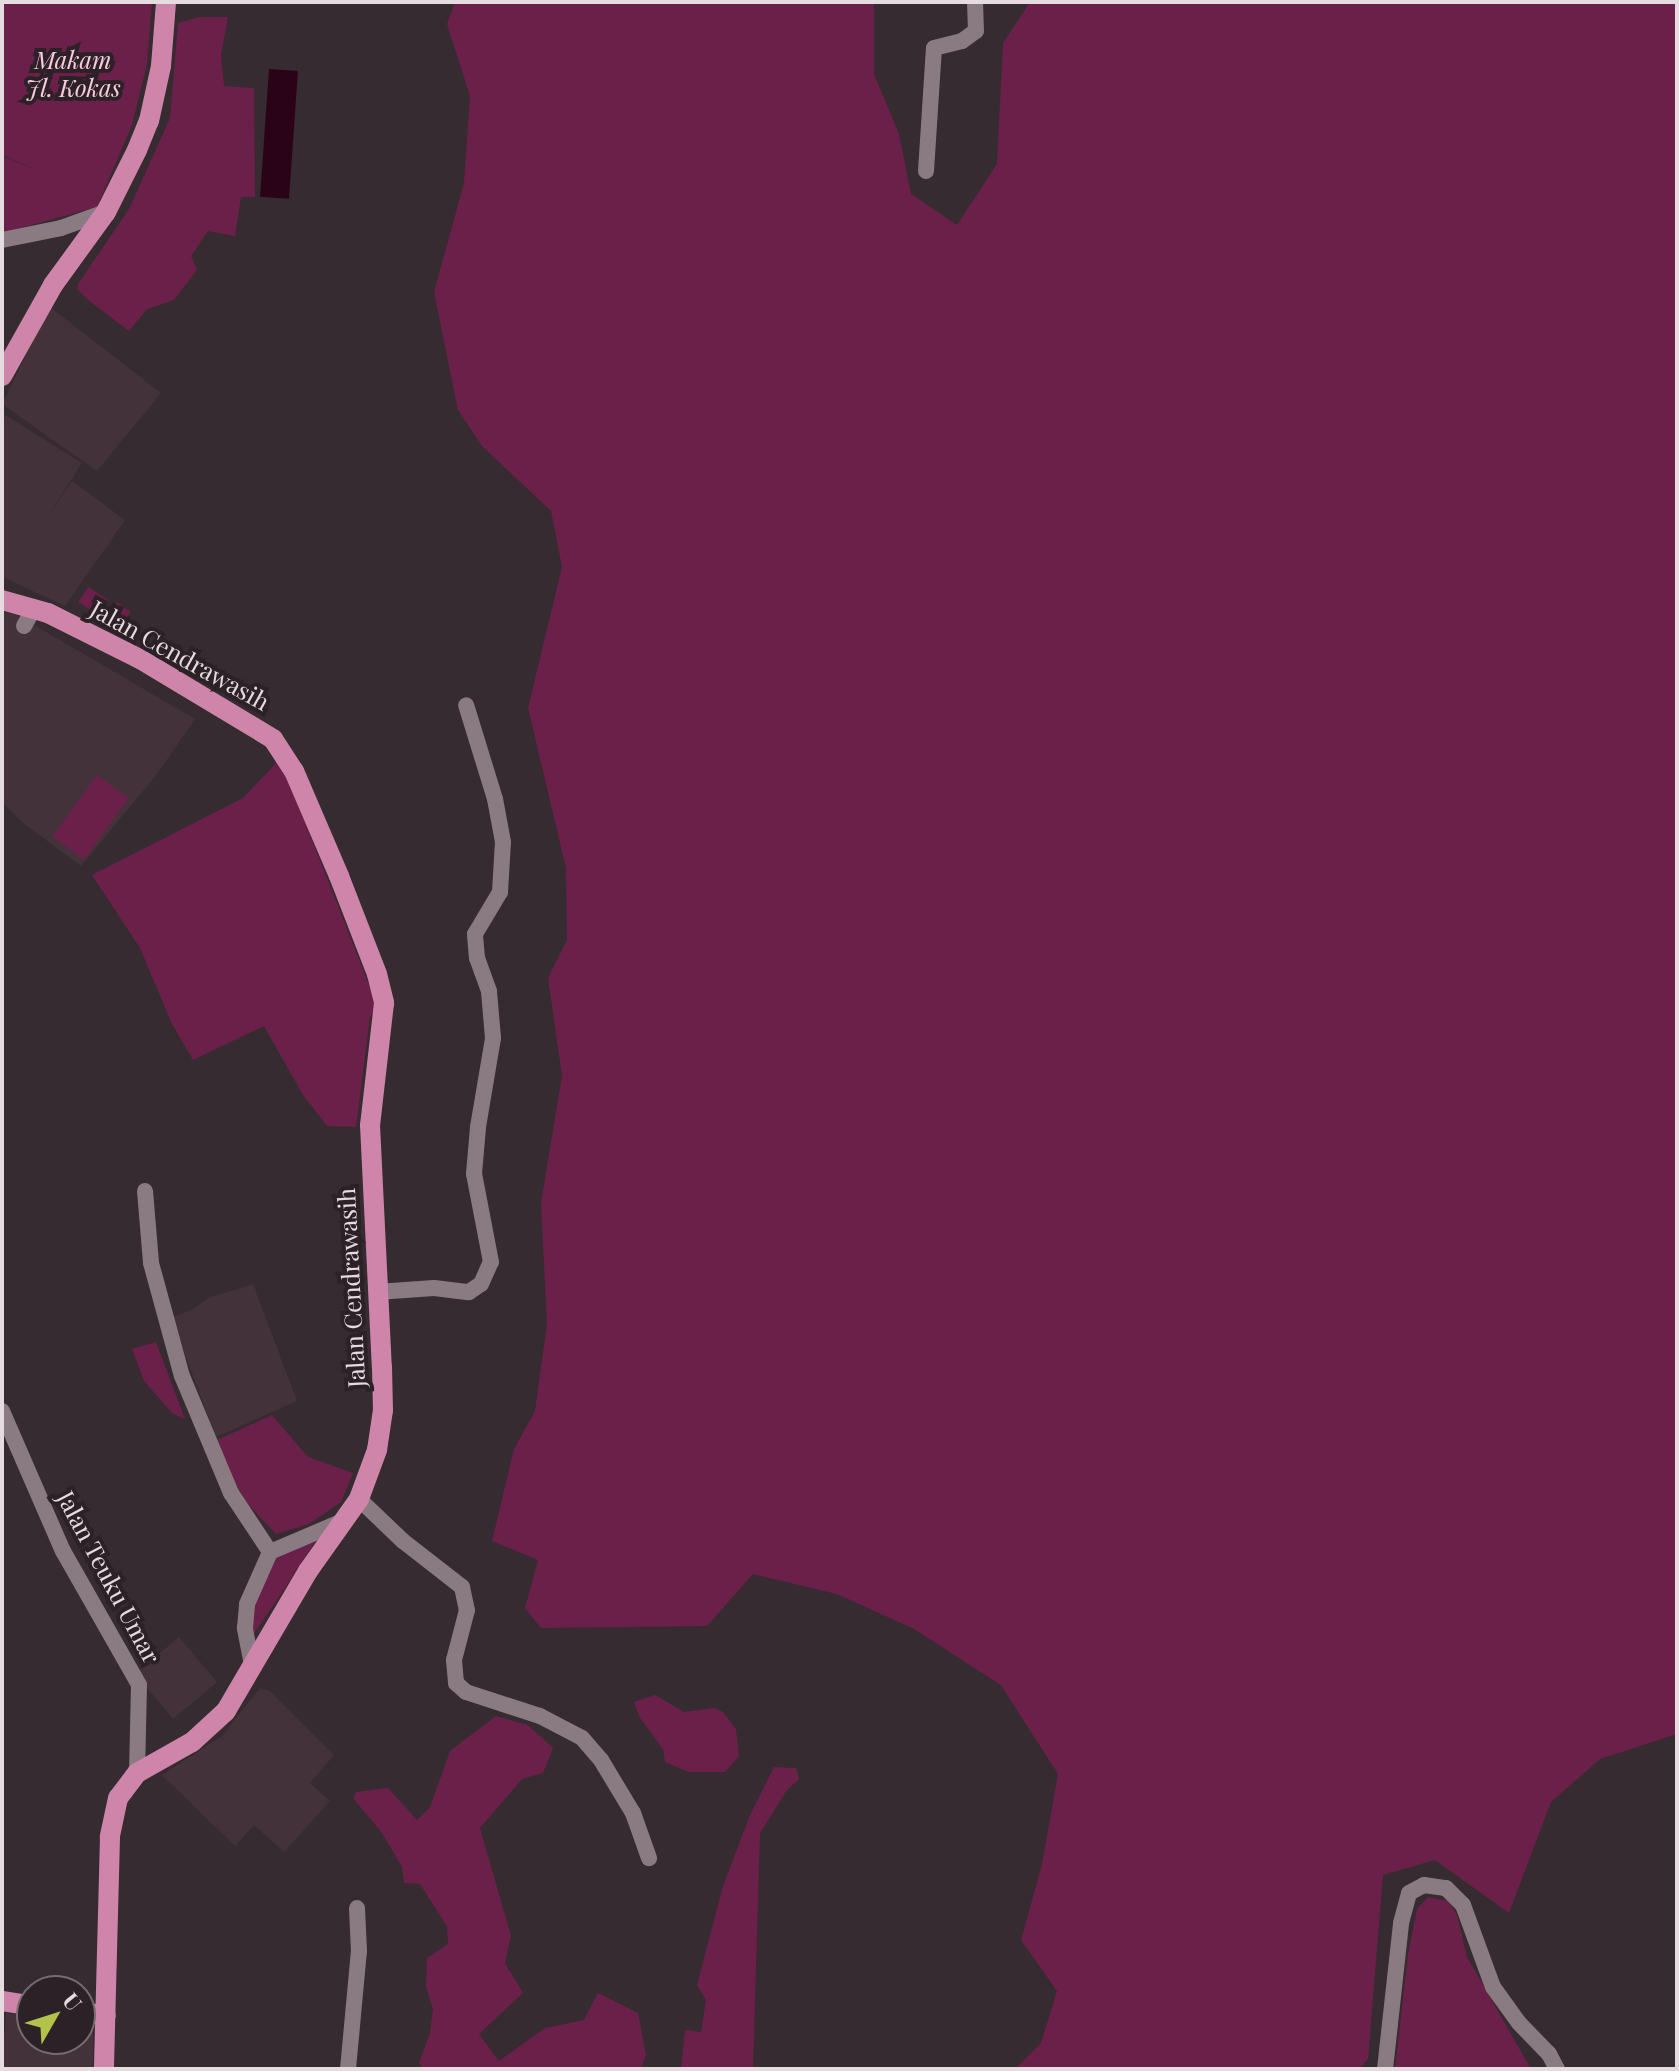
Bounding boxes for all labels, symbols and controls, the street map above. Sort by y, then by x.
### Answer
park label: Makam Jl. Kokas [25,46,121,102]
street label: Jalan Cendrawasih [86,594,274,716]
street label: Jalan Cendrawasih [331,1187,371,1389]
street label: Jalan Teuku Umar [51,1486,167,1668]
north arrow [16,1975,96,2055]
text: U [57,1986,90,2016]

